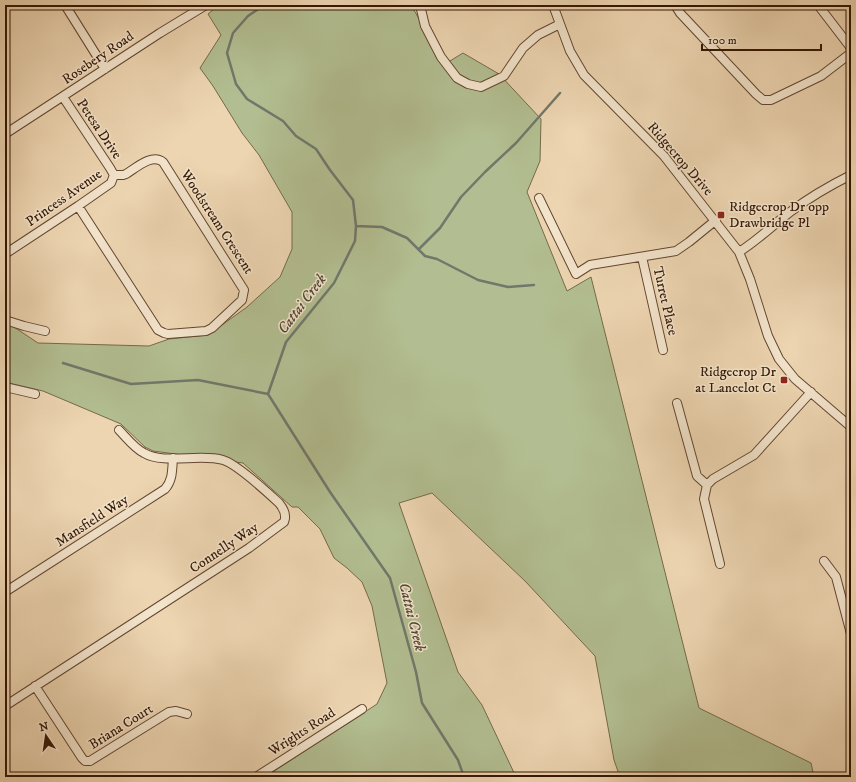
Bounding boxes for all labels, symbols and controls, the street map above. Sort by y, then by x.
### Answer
scale bar [702,26,821,52]
street label: Rosebery Road [59,27,137,89]
text: 100 m [708,33,737,48]
street label: Petesa Drive [72,95,126,163]
street label: Ridgecrop Drive [643,118,717,200]
street label: Princess Avenue [22,165,106,231]
street label: Woodstream Crescent [176,166,258,278]
place label: Ridgecrop Dr opp Drawbridge Pl [729,198,829,232]
marker: Ridgecrop Dr opp Drawbridge Pl [716,210,726,220]
street label: Turret Place [648,265,682,337]
water label: Cattai Creek [273,270,331,338]
place label: Ridgecrop Dr at Lancelot Ct [695,363,777,397]
marker: Ridgecrop Dr at Lancelot Ct [779,375,789,385]
street label: Mansfield Way [52,491,132,551]
street label: Connelly Way [186,518,262,578]
water label: Cattai Creek [394,581,430,654]
street label: Briana Court [86,700,157,754]
street label: Wrights Road [264,704,339,761]
north arrow [26,716,66,756]
text: N [38,719,50,735]

